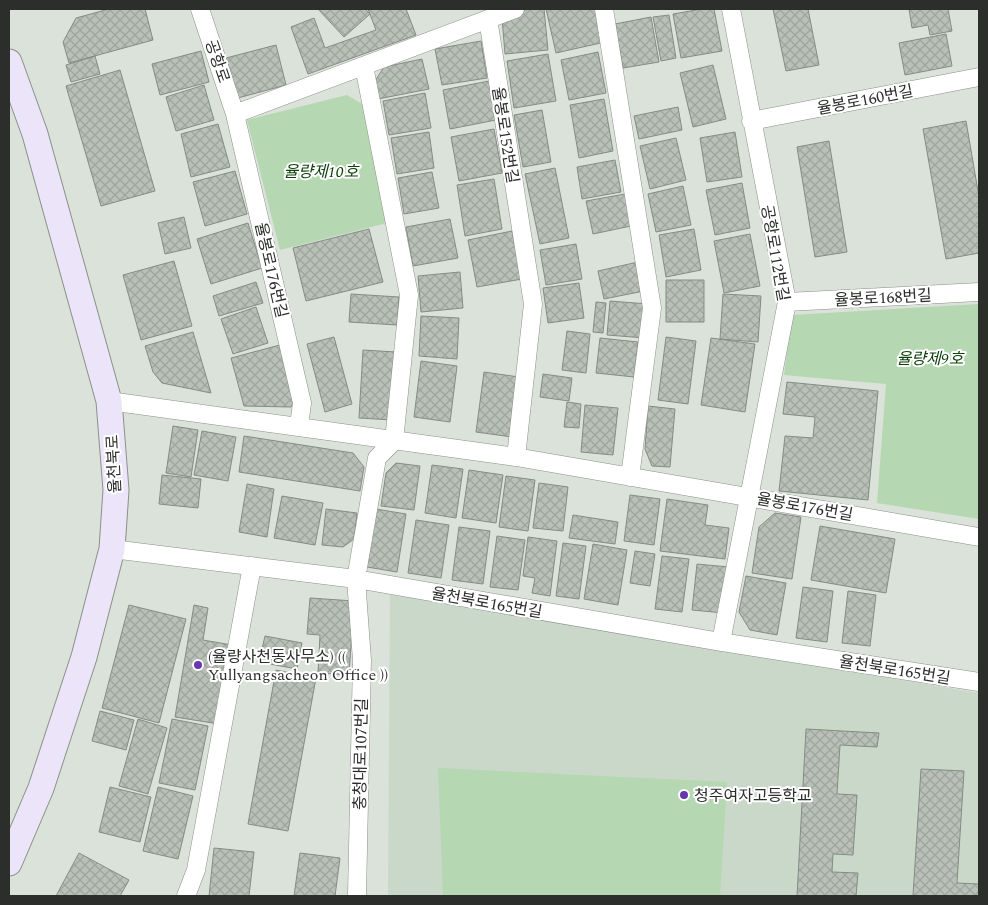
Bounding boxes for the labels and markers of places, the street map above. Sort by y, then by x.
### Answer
place label: (율량사천동사무소) (( Yullyangsacheon Office )) [208,645,388,687]
marker: (율량사천동사무소) (( Yullyangsacheon Office )) [192,659,204,671]
place label: 청주여자고등학교 [694,784,812,808]
marker: 청주여자고등학교 [678,789,690,801]

